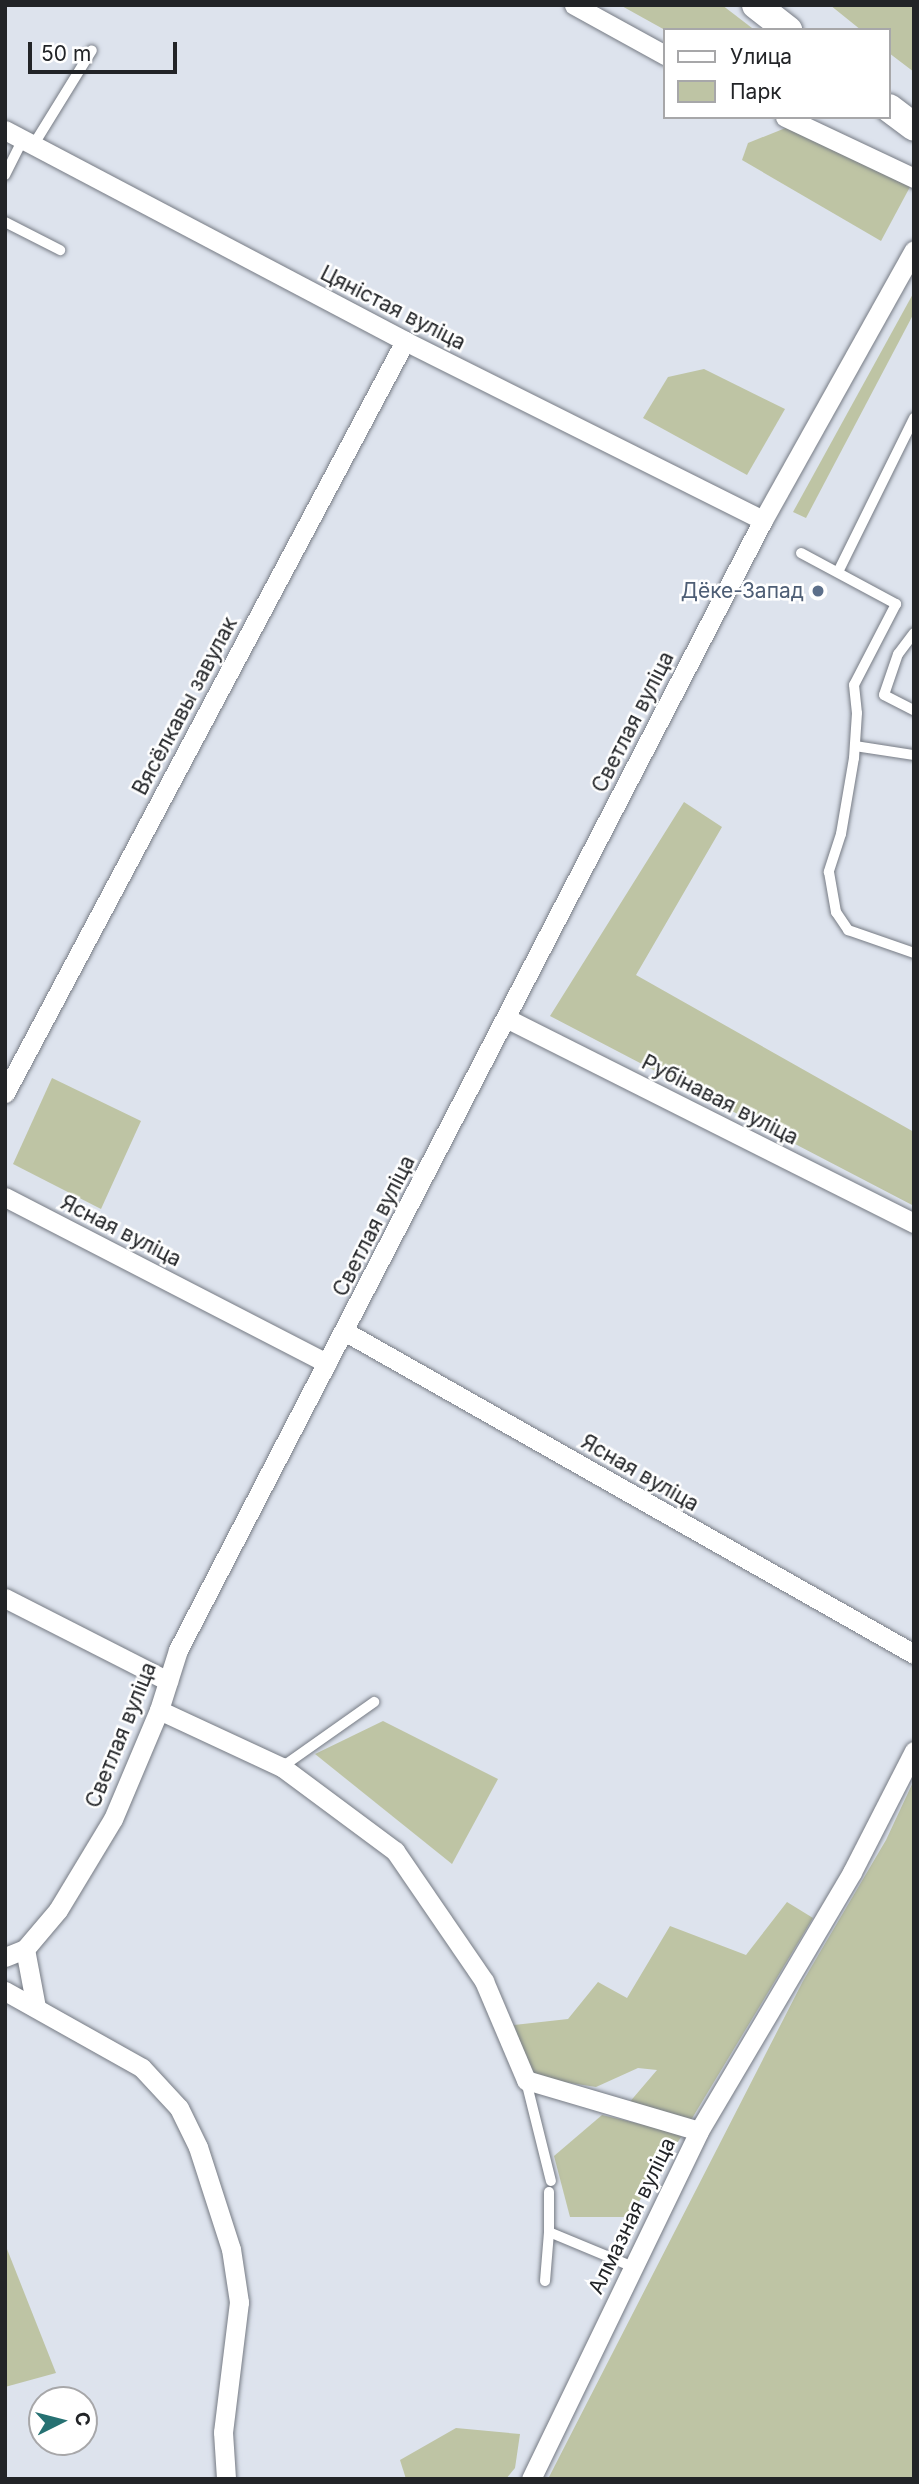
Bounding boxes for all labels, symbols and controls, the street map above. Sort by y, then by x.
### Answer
scale bar [32,28,180,72]
legend [664,28,891,119]
text: 50 m [41,41,91,66]
text: Улица [730,44,792,69]
text: Парк [730,79,782,104]
street label: Цяністая вуліца [316,261,470,355]
place label: Дёке-Запад [681,578,804,604]
marker: Дёке-Запад [810,583,826,599]
street label: Вясёлкавы завулак [127,613,243,799]
street label: Светлая вуліца [587,647,679,797]
street label: Рубінавая вуліца [637,1050,803,1150]
street label: Светлая вуліца [328,1151,420,1301]
street label: Ясная вуліца [57,1190,185,1272]
street label: Ясная вуліца [577,1429,703,1517]
street label: Светлая вуліца [80,1658,162,1812]
street label: Алмазная вуліца [583,2134,681,2298]
north arrow [28,2386,98,2456]
text: С [70,2411,95,2427]

